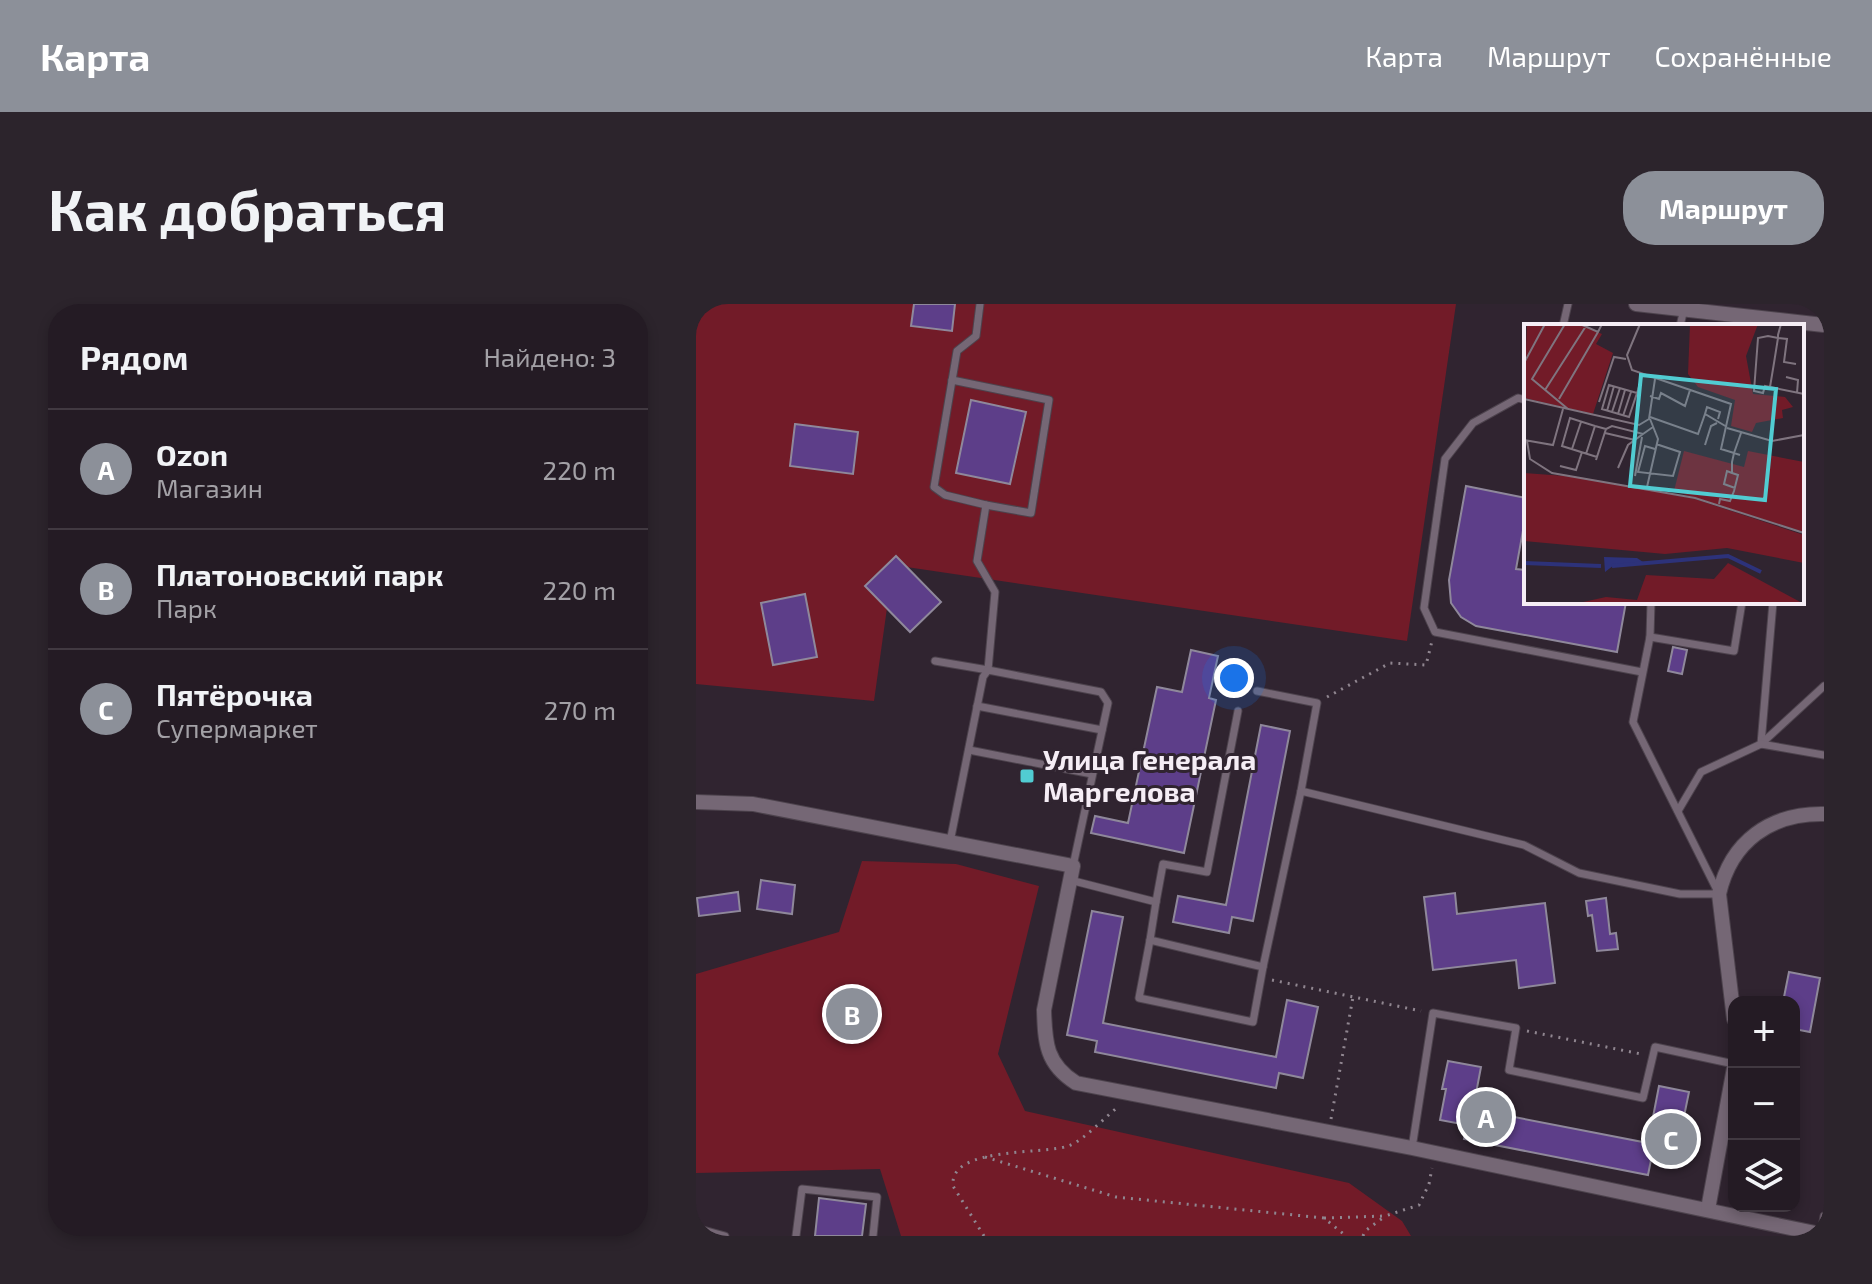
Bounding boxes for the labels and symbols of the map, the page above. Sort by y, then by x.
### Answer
inset map [1524,324,1804,604]
your location [1214,658,1254,698]
place label: Улица Генерала Маргелова [1043,742,1256,808]
marker: Улица Генерала Маргелова [1018,767,1036,785]
pin: B [826,984,878,1044]
pin: A [1460,1087,1512,1147]
pin: C [1645,1109,1697,1169]

